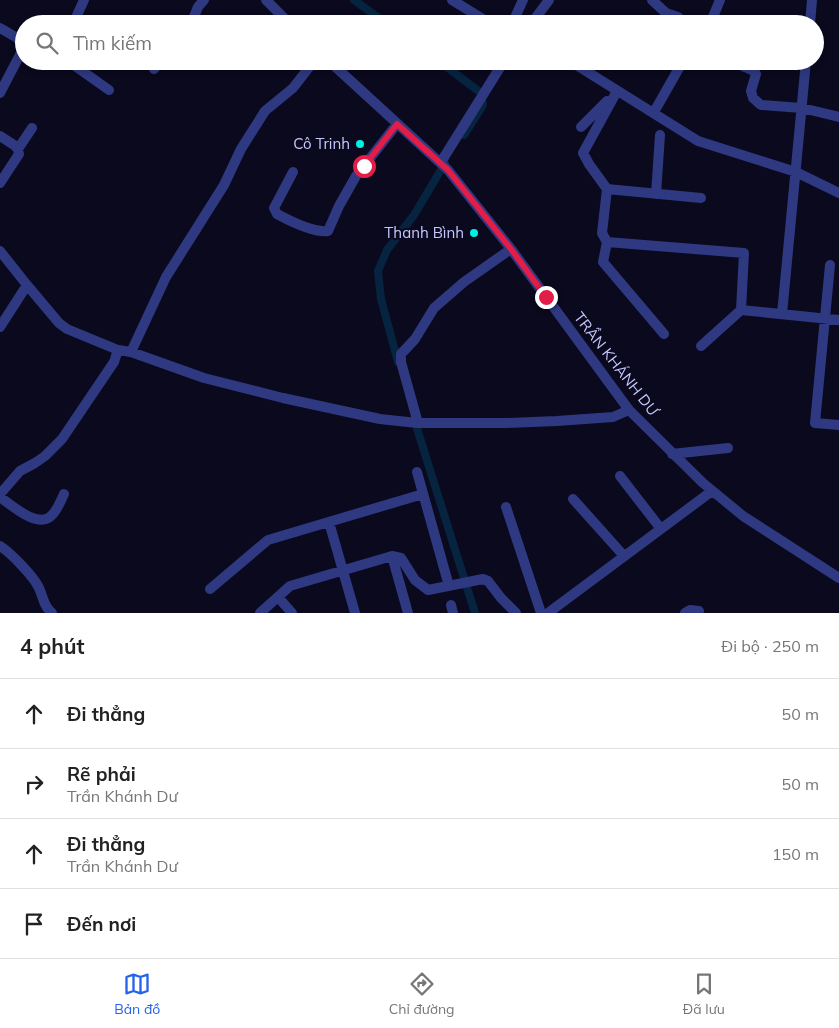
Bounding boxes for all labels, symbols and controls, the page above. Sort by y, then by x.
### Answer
search box [15,15,824,70]
icon: search [33,29,61,57]
text: Tìm kiếm [73,31,152,55]
place label: Cô Trinh [293,134,350,153]
marker: Cô Trinh [354,138,366,150]
route start [353,155,376,178]
place label: Thanh Bình [384,223,464,242]
marker: Thanh Bình [468,227,480,239]
route end [535,286,558,309]
street label: TRẦN KHÁNH DƯ [570,307,664,420]
text: 4 phút [20,633,85,659]
text: Đi bộ · 250 m [721,636,819,656]
icon: ahead [20,700,48,728]
text: Đi thẳng [67,702,145,726]
text: 50 m [782,704,819,724]
text: Rẽ phải [67,762,136,786]
icon: right [20,770,48,798]
text: 50 m [782,774,819,794]
text: Trần Khánh Dư [67,786,178,806]
text: Đi thẳng [67,832,145,856]
icon: ahead [20,840,48,868]
text: 150 m [772,844,819,864]
text: Trần Khánh Dư [67,856,178,876]
icon: arrive [20,910,48,938]
text: Đến nơi [67,912,136,936]
tab: Bản đồ [114,970,160,1018]
tab: Chỉ đường [389,970,455,1018]
tab: Đã lưu [683,970,725,1018]

